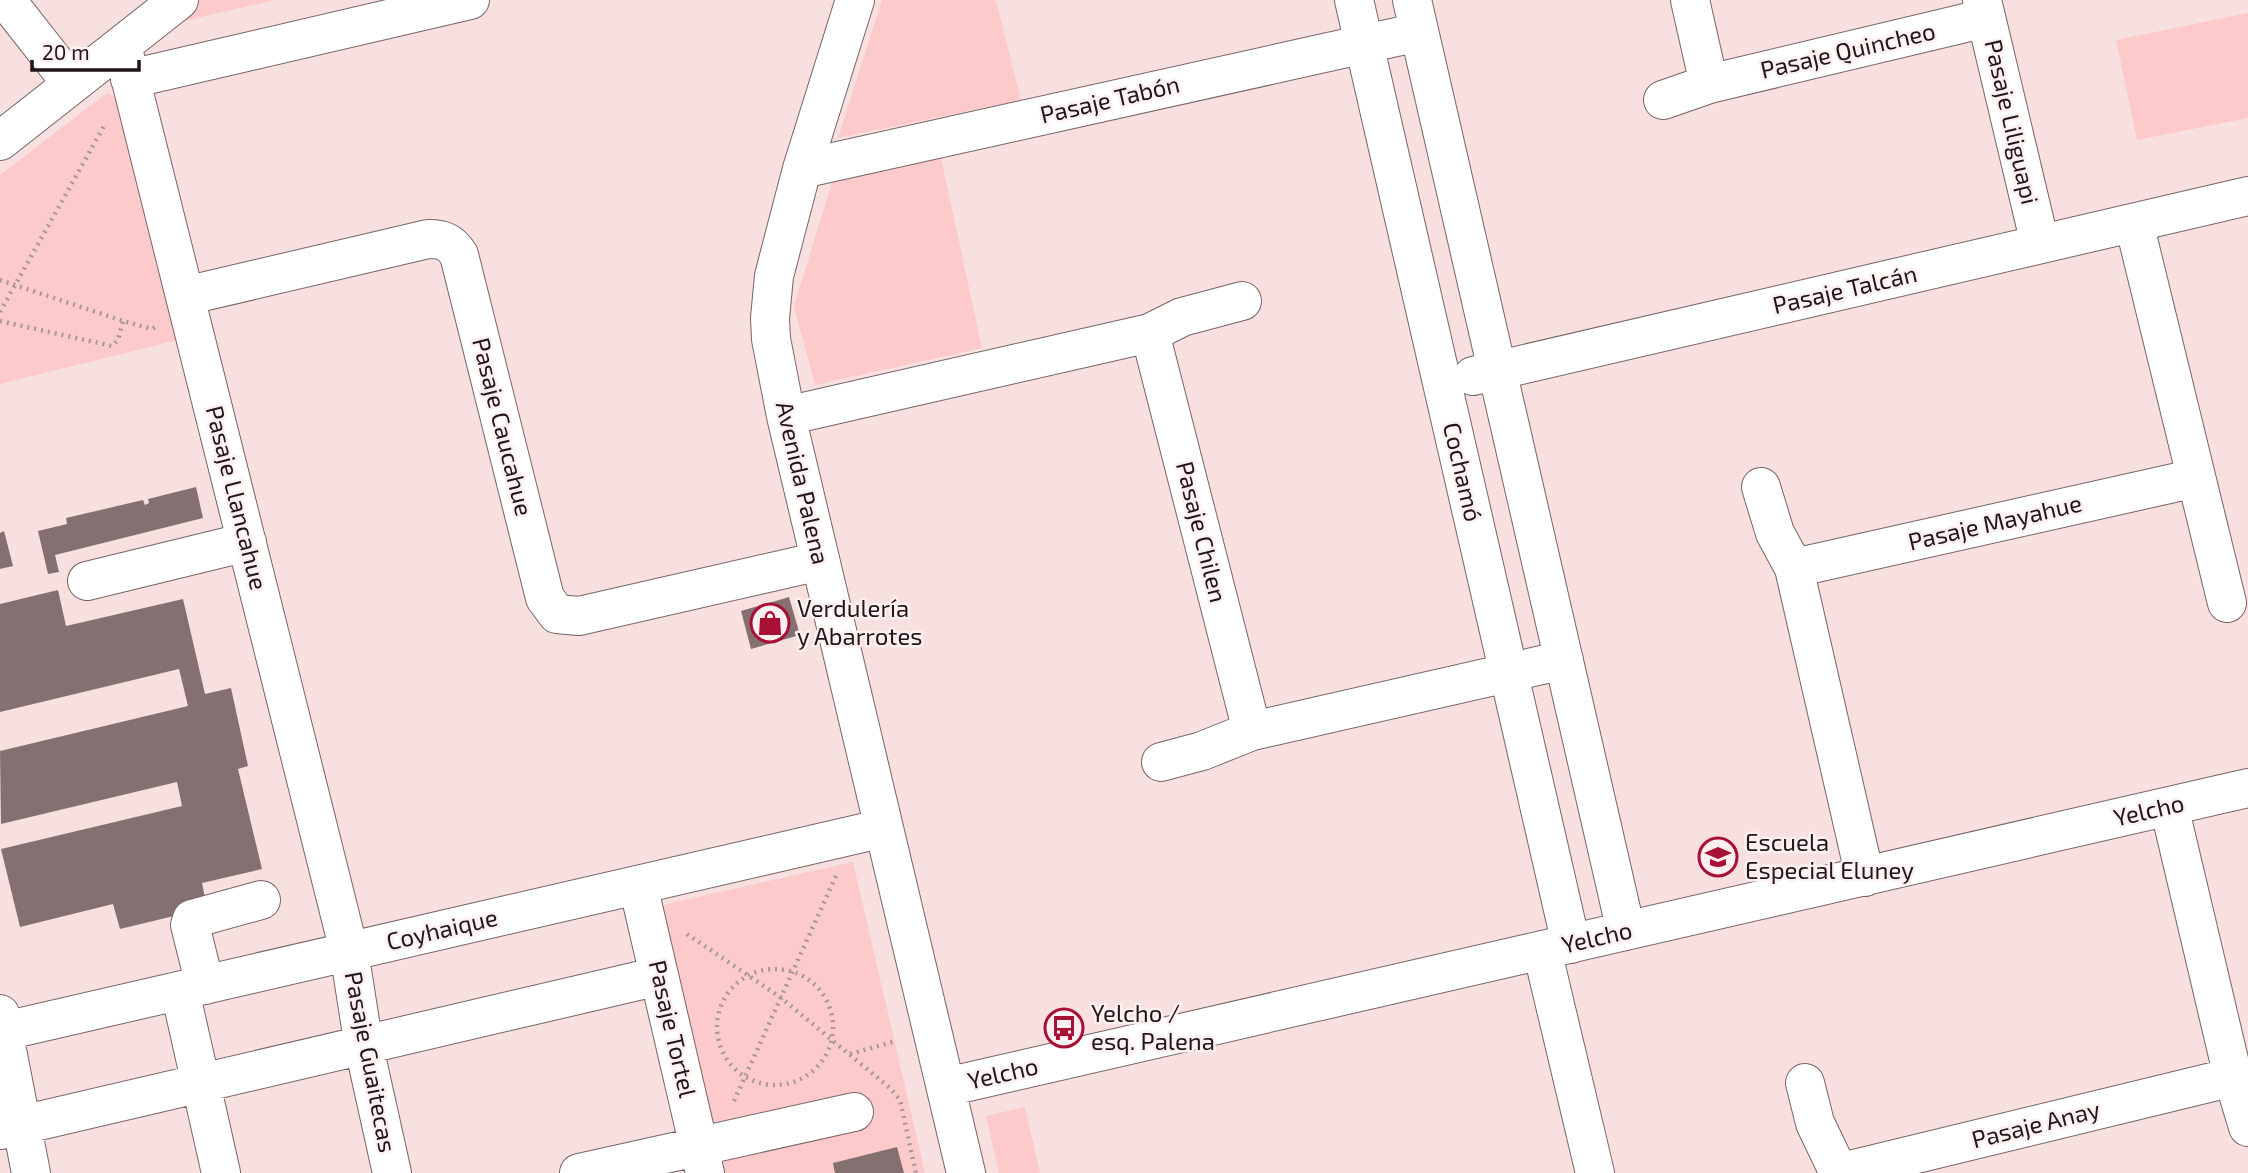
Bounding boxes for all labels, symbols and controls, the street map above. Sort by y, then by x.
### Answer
street label: Pasaje Quincheo [1757,15,1938,84]
scale bar [32,28,138,72]
street label: Pasaje Liliguapi [1979,36,2046,207]
text: 20 m [42,39,90,64]
street label: Pasaje Tabón [1037,68,1182,129]
street label: Pasaje Talcán [1770,258,1920,319]
street label: Pasaje Caucahue [467,334,540,519]
street label: Avenida Palena [771,398,836,567]
street label: Pasaje Llancahue [201,403,274,593]
street label: Cochamó [1438,419,1489,524]
street label: Pasaje Chilen [1171,458,1234,605]
street label: Pasaje Mayahue [1905,487,2084,556]
place label: Verdulería y Abarrotes [797,593,923,650]
shop icon: Verdulería y Abarrotes [749,602,791,644]
street label: Yelcho [2111,787,2187,832]
place label: Escuela Especial Eluney [1745,827,1914,884]
school or university icon: Escuela Especial Eluney [1697,836,1739,878]
street label: Coyhaique [383,902,500,955]
street label: Yelcho [1559,914,1635,959]
street label: Pasaje Tortel [644,957,703,1100]
street label: Pasaje Guaitecas [340,969,403,1155]
place label: Yelcho / esq. Palena [1091,998,1215,1055]
bus stop icon: Yelcho / esq. Palena [1043,1007,1085,1049]
street label: Yelcho [965,1050,1041,1095]
street label: Pasaje Anay [1969,1094,2103,1153]

